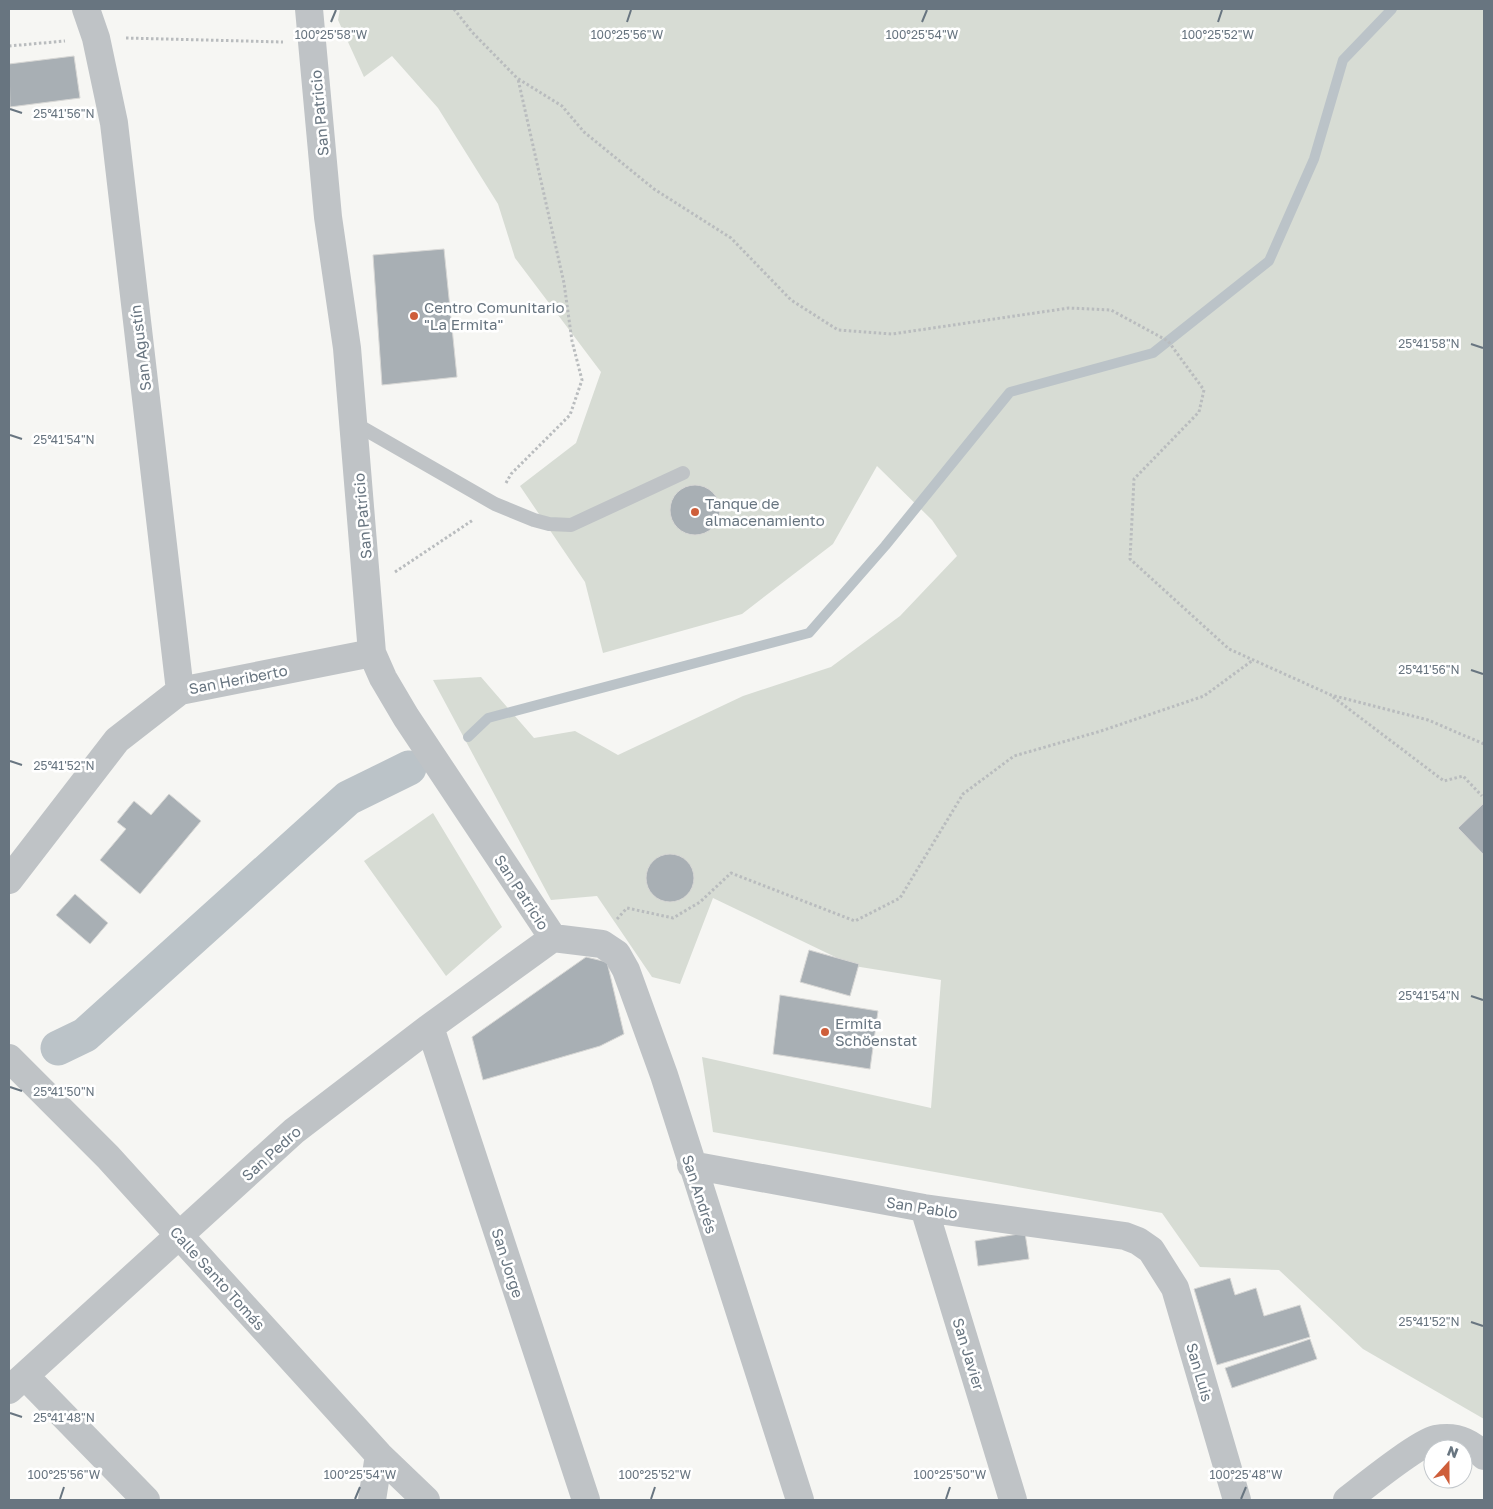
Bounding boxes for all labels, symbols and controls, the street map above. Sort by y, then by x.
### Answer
text: 100°25'58"W [295,27,368,42]
text: 100°25'56"W [591,27,664,42]
text: 100°25'54"W [886,27,959,42]
text: 100°25'52"W [1182,27,1255,42]
street label: San Patricio [306,69,332,157]
text: 25°41'56"N [33,106,95,121]
place label: Centro Comunitario "La Ermita" [424,298,565,333]
street label: San Agustín [126,304,154,392]
marker: Centro Comunitario "La Ermita" [408,310,420,322]
text: 25°41'58"N [1398,336,1460,351]
text: 25°41'54"N [33,432,95,447]
street label: San Patricio [349,472,375,560]
place label: Tanque de almacenamiento [705,494,825,529]
marker: Tanque de almacenamiento [689,506,701,518]
street label: San Heriberto [187,661,289,697]
text: 25°41'56"N [1398,662,1460,677]
text: 25°41'52"N [33,758,95,773]
street label: San Patricio [491,851,553,933]
text: 25°41'54"N [1398,988,1460,1003]
place label: Ermita Schöenstat [835,1014,917,1049]
marker: Ermita Schöenstat [819,1026,831,1038]
text: 25°41'50"N [33,1084,95,1099]
street label: San Pedro [238,1122,304,1184]
street label: San Andrés [679,1152,721,1236]
street label: San Pablo [885,1192,959,1222]
street label: Calle Santo Tomás [167,1223,269,1334]
street label: San Jorge [488,1226,528,1300]
text: 25°41'52"N [1398,1314,1460,1329]
street label: San Javier [949,1316,989,1392]
street label: San Luis [1183,1341,1217,1404]
text: 25°41'48"N [33,1410,95,1425]
north arrow [1423,1439,1473,1489]
text: N [1445,1442,1461,1461]
text: 100°25'56"W [28,1467,101,1482]
text: 100°25'54"W [324,1467,397,1482]
text: 100°25'52"W [619,1467,692,1482]
text: 100°25'50"W [914,1467,987,1482]
text: 100°25'48"W [1209,1467,1283,1482]

